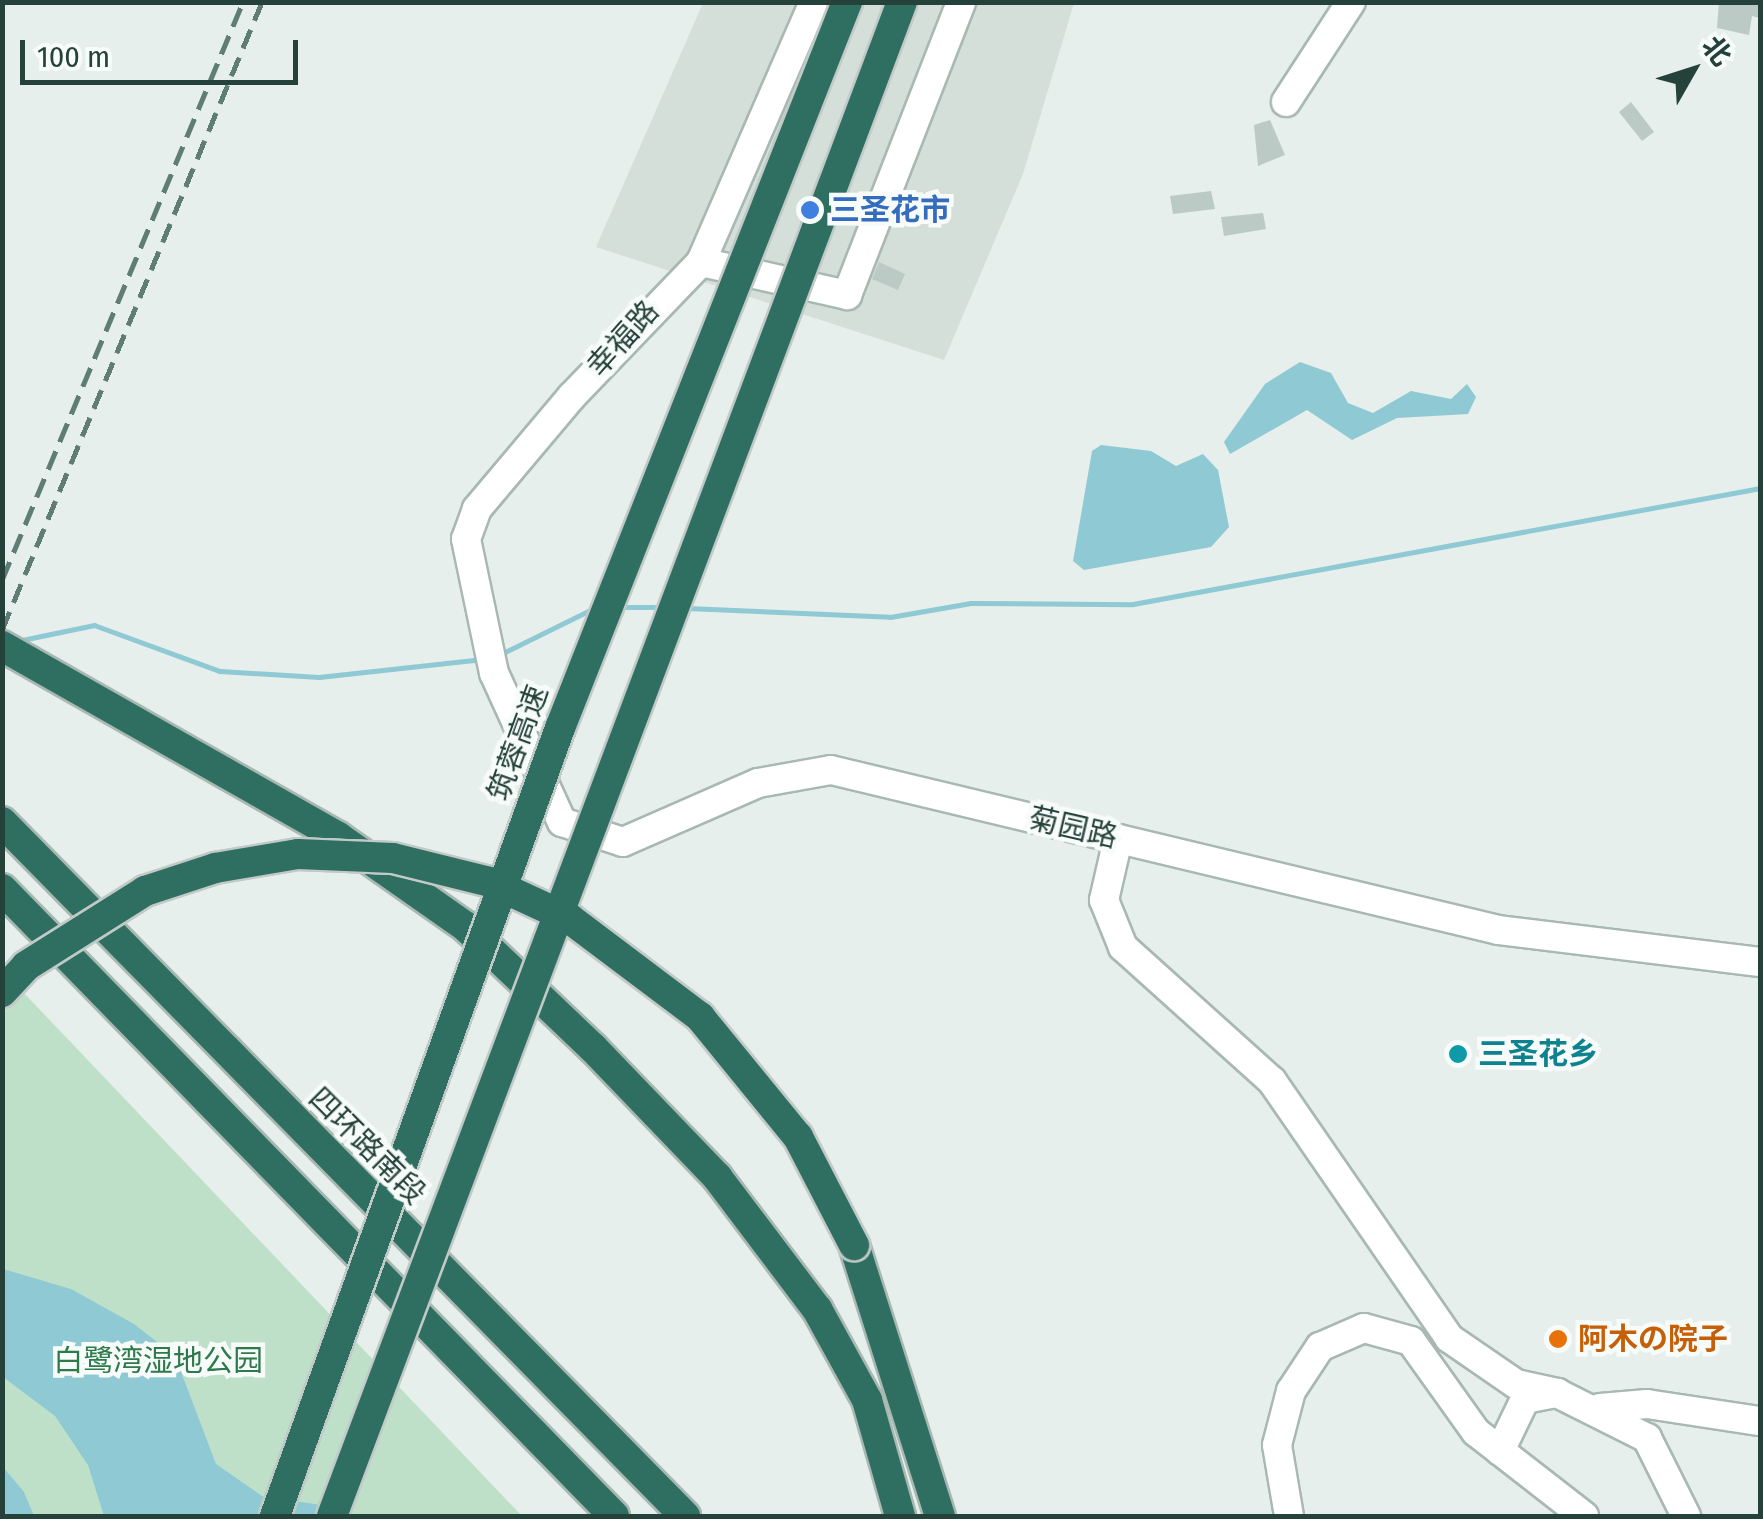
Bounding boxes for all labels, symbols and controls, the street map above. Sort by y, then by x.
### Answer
scale bar [25,20,302,82]
north arrow [1643,20,1743,120]
text: 北 [1695,30,1738,72]
text: 100 m [37,39,110,75]
place label: 三圣花市 [830,192,950,228]
marker: 三圣花市 [799,199,821,221]
street label: 幸福路 [580,294,666,384]
street label: 筑蓉高速 [481,680,555,806]
street label: 菊园路 [1025,800,1121,856]
place label: 三圣花乡 [1478,1036,1598,1072]
marker: 三圣花乡 [1447,1043,1469,1065]
street label: 四环路南段 [301,1080,433,1212]
place label: 阿木の院子 [1578,1321,1728,1357]
marker: 阿木の院子 [1547,1328,1569,1350]
park label: 白鹭湾湿地公园 [53,1343,263,1379]

